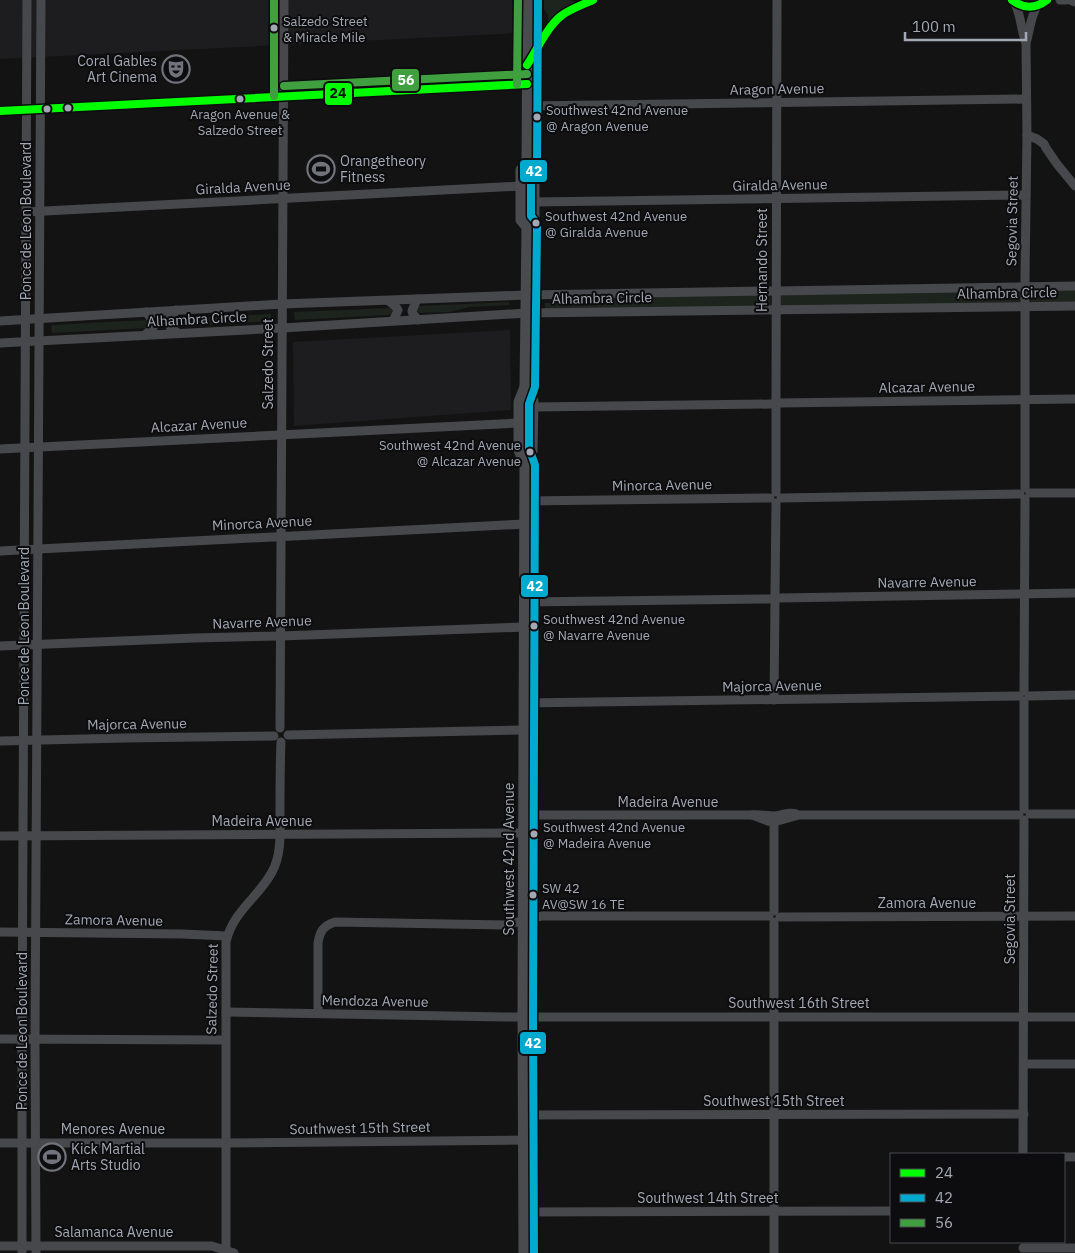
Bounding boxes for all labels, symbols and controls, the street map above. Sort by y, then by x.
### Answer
scale bar [905,10,1026,42]
place label: Salzedo Street & Miracle Mile [283,13,368,46]
text: 100 m [912,17,956,36]
marker: Salzedo Street & Miracle Mile [269,23,279,33]
place label: Coral Gables Art Cinema [77,52,158,86]
theatre icon: Coral Gables Art Cinema [161,54,191,84]
line badge: 56 [391,68,420,92]
text: 56 [398,71,414,89]
street label: Aragon Avenue [730,79,825,99]
line badge: 24 [324,82,353,106]
text: 24 [330,84,346,102]
marker: Aragon Avenue & Salzedo Street [235,94,245,104]
place label: Southwest 42nd Avenue @ Aragon Avenue [546,102,688,135]
unlabelled marker [63,103,73,113]
unlabelled marker [42,104,52,114]
place label: Aragon Avenue & Salzedo Street [190,106,290,139]
marker: Southwest 42nd Avenue @ Aragon Avenue [532,112,542,122]
street label: Ponce de Leon Boulevard [17,142,35,300]
place label: Orangetheory Fitness [340,152,426,186]
sports icon: Orangetheory Fitness [306,154,336,184]
line badge: 42 [519,159,548,183]
text: 42 [526,162,542,180]
street label: Giralda Avenue [732,175,828,195]
street label: Giralda Avenue [195,176,291,198]
street label: Segovia Street [1002,176,1022,266]
place label: Southwest 42nd Avenue @ Giralda Avenue [545,208,687,241]
street label: Hernando Street [753,208,771,312]
marker: Southwest 42nd Avenue @ Giralda Avenue [531,218,541,228]
street label: Alhambra Circle [957,283,1058,303]
street label: Alhambra Circle [552,288,653,308]
street label: Alhambra Circle [146,307,248,331]
street label: Salzedo Street [259,318,277,410]
street label: Alcazar Avenue [879,377,976,397]
street label: Alcazar Avenue [150,413,248,437]
place label: Southwest 42nd Avenue @ Alcazar Avenue [379,437,521,470]
marker: Southwest 42nd Avenue @ Alcazar Avenue [525,447,535,457]
street label: Minorca Avenue [612,475,713,495]
street label: Minorca Avenue [211,511,313,535]
street label: Ponce de Leon Boulevard [15,547,33,705]
street label: Navarre Avenue [877,572,977,592]
line badge: 42 [520,574,549,598]
text: 42 [527,577,543,595]
street label: Navarre Avenue [212,611,312,633]
place label: Southwest 42nd Avenue @ Navarre Avenue [543,611,685,644]
marker: Southwest 42nd Avenue @ Navarre Avenue [529,621,539,631]
street label: Majorca Avenue [722,676,822,696]
street label: Majorca Avenue [87,714,187,734]
street label: Southwest 42nd Avenue [500,782,518,935]
street label: Madeira Avenue [618,793,719,811]
street label: Madeira Avenue [212,812,313,830]
place label: Southwest 42nd Avenue @ Madeira Avenue [543,819,685,852]
marker: Southwest 42nd Avenue @ Madeira Avenue [529,829,539,839]
street label: Segovia Street [1001,874,1019,964]
place label: SW 42 AV@SW 16 TE [542,880,625,913]
marker: SW 42 AV@SW 16 TE [528,890,538,900]
street label: Zamora Avenue [878,894,976,912]
street label: Zamora Avenue [65,910,164,930]
street label: Salzedo Street [202,943,222,1035]
street label: Ponce de Leon Boulevard [13,952,31,1110]
street label: Mendoza Avenue [321,991,429,1011]
street label: Southwest 16th Street [728,994,870,1012]
line badge: 42 [519,1031,547,1055]
text: 42 [525,1034,541,1052]
street label: Southwest 15th Street [703,1092,845,1110]
street label: Southwest 15th Street [289,1118,431,1138]
street label: Menores Avenue [61,1120,166,1138]
place label: Kick Martial Arts Studio [71,1140,145,1174]
sports icon: Kick Martial Arts Studio [37,1142,67,1172]
legend [890,1153,1065,1243]
text: 24 [935,1163,953,1182]
text: 42 [935,1188,953,1207]
street label: Southwest 14th Street [637,1189,779,1207]
text: 56 [935,1213,953,1232]
street label: Salamanca Avenue [54,1223,174,1241]

